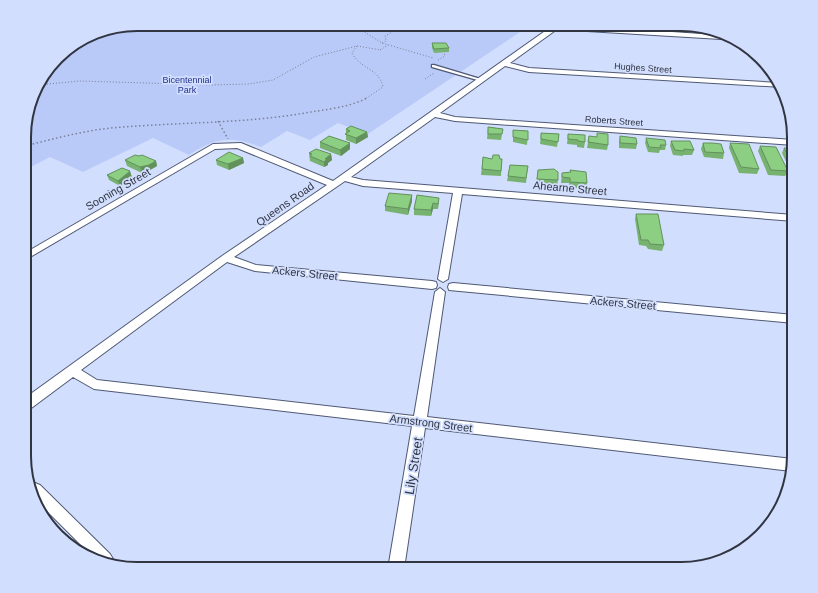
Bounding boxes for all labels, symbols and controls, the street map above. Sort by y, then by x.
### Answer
street label: Hughes Street [614,61,673,75]
park label: Bicentennial Park [162,75,212,95]
street label: Roberts Street [585,114,644,128]
street label: Sooning Street [83,166,153,212]
street label: Ahearne Street [533,179,607,197]
street label: Queens Road [254,180,316,228]
street label: Ackers Street [272,264,338,282]
street label: Ackers Street [590,294,656,312]
street label: Armstrong Street [389,412,473,434]
street label: Lily Street [402,436,425,496]

